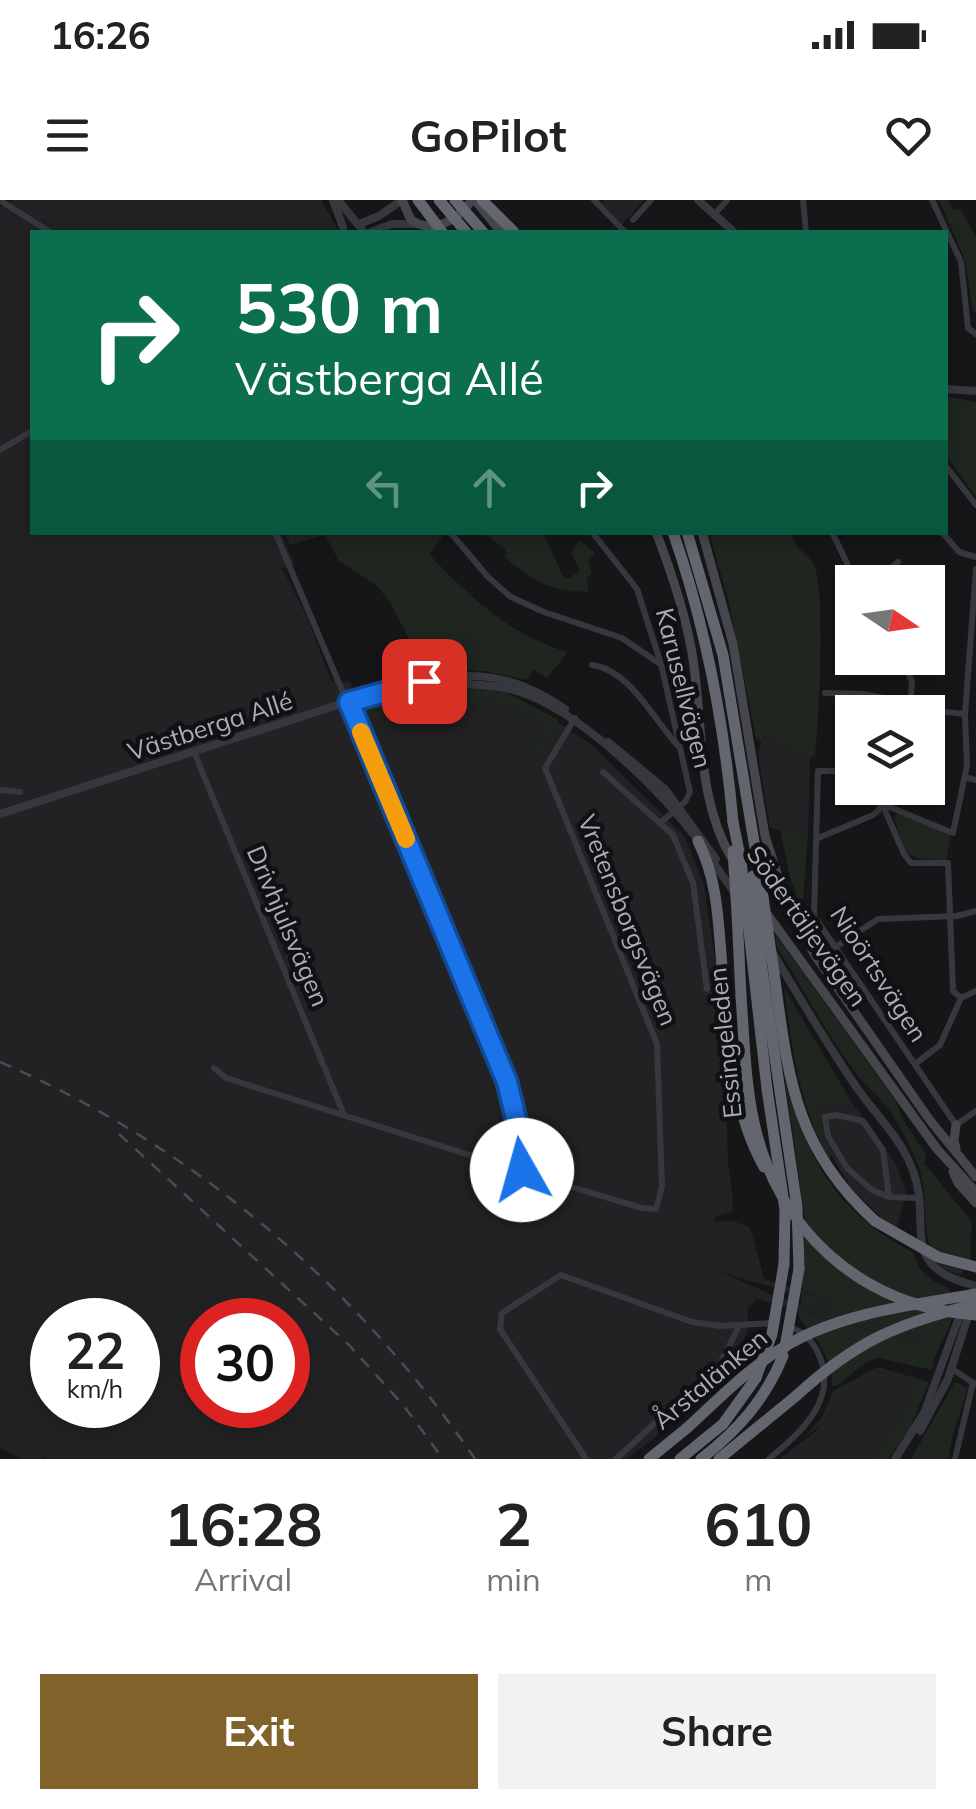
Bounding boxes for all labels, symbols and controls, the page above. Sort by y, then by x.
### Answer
text: 16:26 [50,11,151,59]
text: GoPilot [410,107,566,163]
icon: menu [40,108,95,163]
icon: heart [881,108,936,163]
text: 530 m [235,263,443,351]
icon: right [70,270,200,400]
text: Västberga Allé [235,350,544,406]
icon: left [357,460,412,515]
icon: ahead [462,460,517,515]
icon: right [567,460,622,515]
north arrow [835,565,945,675]
map controls [835,565,945,805]
street label: Karusellvägen [650,605,719,771]
pin [382,639,467,724]
icon: arrive [397,654,452,709]
street label: Västberga Allé [124,684,296,767]
button: layers [835,695,945,805]
street label: Vretensborgsvägen [572,810,685,1030]
street label: Södertäljevägen [741,839,874,1012]
street label: Drivhjulsvägen [241,841,336,1011]
street label: Nioörtsvägen [824,900,935,1047]
street label: Essingeleden [701,966,748,1120]
position arrow [470,1118,574,1222]
speed limit sign: 30 [180,1298,310,1428]
text: 22 [65,1319,125,1382]
street label: Årstalänken [646,1322,773,1435]
text: km/h [67,1373,123,1404]
text: 16:28 [164,1486,323,1561]
text: 2 [495,1486,531,1561]
text: 610 [704,1486,812,1561]
text: Arrival [194,1559,292,1599]
text: min [486,1559,541,1599]
text: m [744,1559,772,1599]
button: Exit [40,1674,478,1789]
button: Share [498,1674,936,1789]

